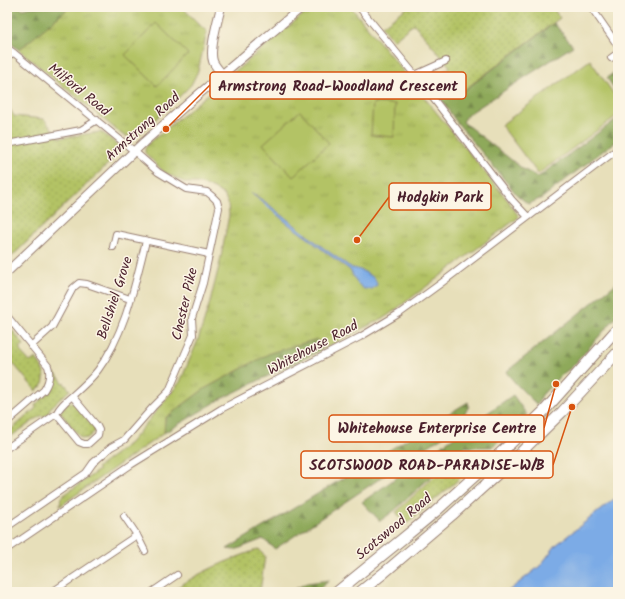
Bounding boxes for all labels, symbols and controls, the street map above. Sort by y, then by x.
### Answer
street label: Milford Road [43,58,116,123]
callout: Armstrong Road-Woodland Crescent [210,72,466,99]
text: Armstrong Road-Woodland Crescent [218,75,458,99]
street label: Armstrong Road [101,87,186,167]
callout: Hodgkin Park [389,183,491,210]
text: Hodgkin Park [397,186,484,210]
street label: Bellshiel Grove [91,253,139,342]
street label: Chester Pike [166,265,204,342]
street label: Whitehouse Road [264,314,363,381]
callout: Whitehouse Enterprise Centre [329,415,544,442]
text: Whitehouse Enterprise Centre [338,417,537,441]
callout: SCOTSWOOD ROAD-PARADISE-W/B [301,451,553,478]
text: SCOTSWOOD ROAD-PARADISE-W/B [309,454,545,478]
street label: Scotswood Road [351,488,438,566]

